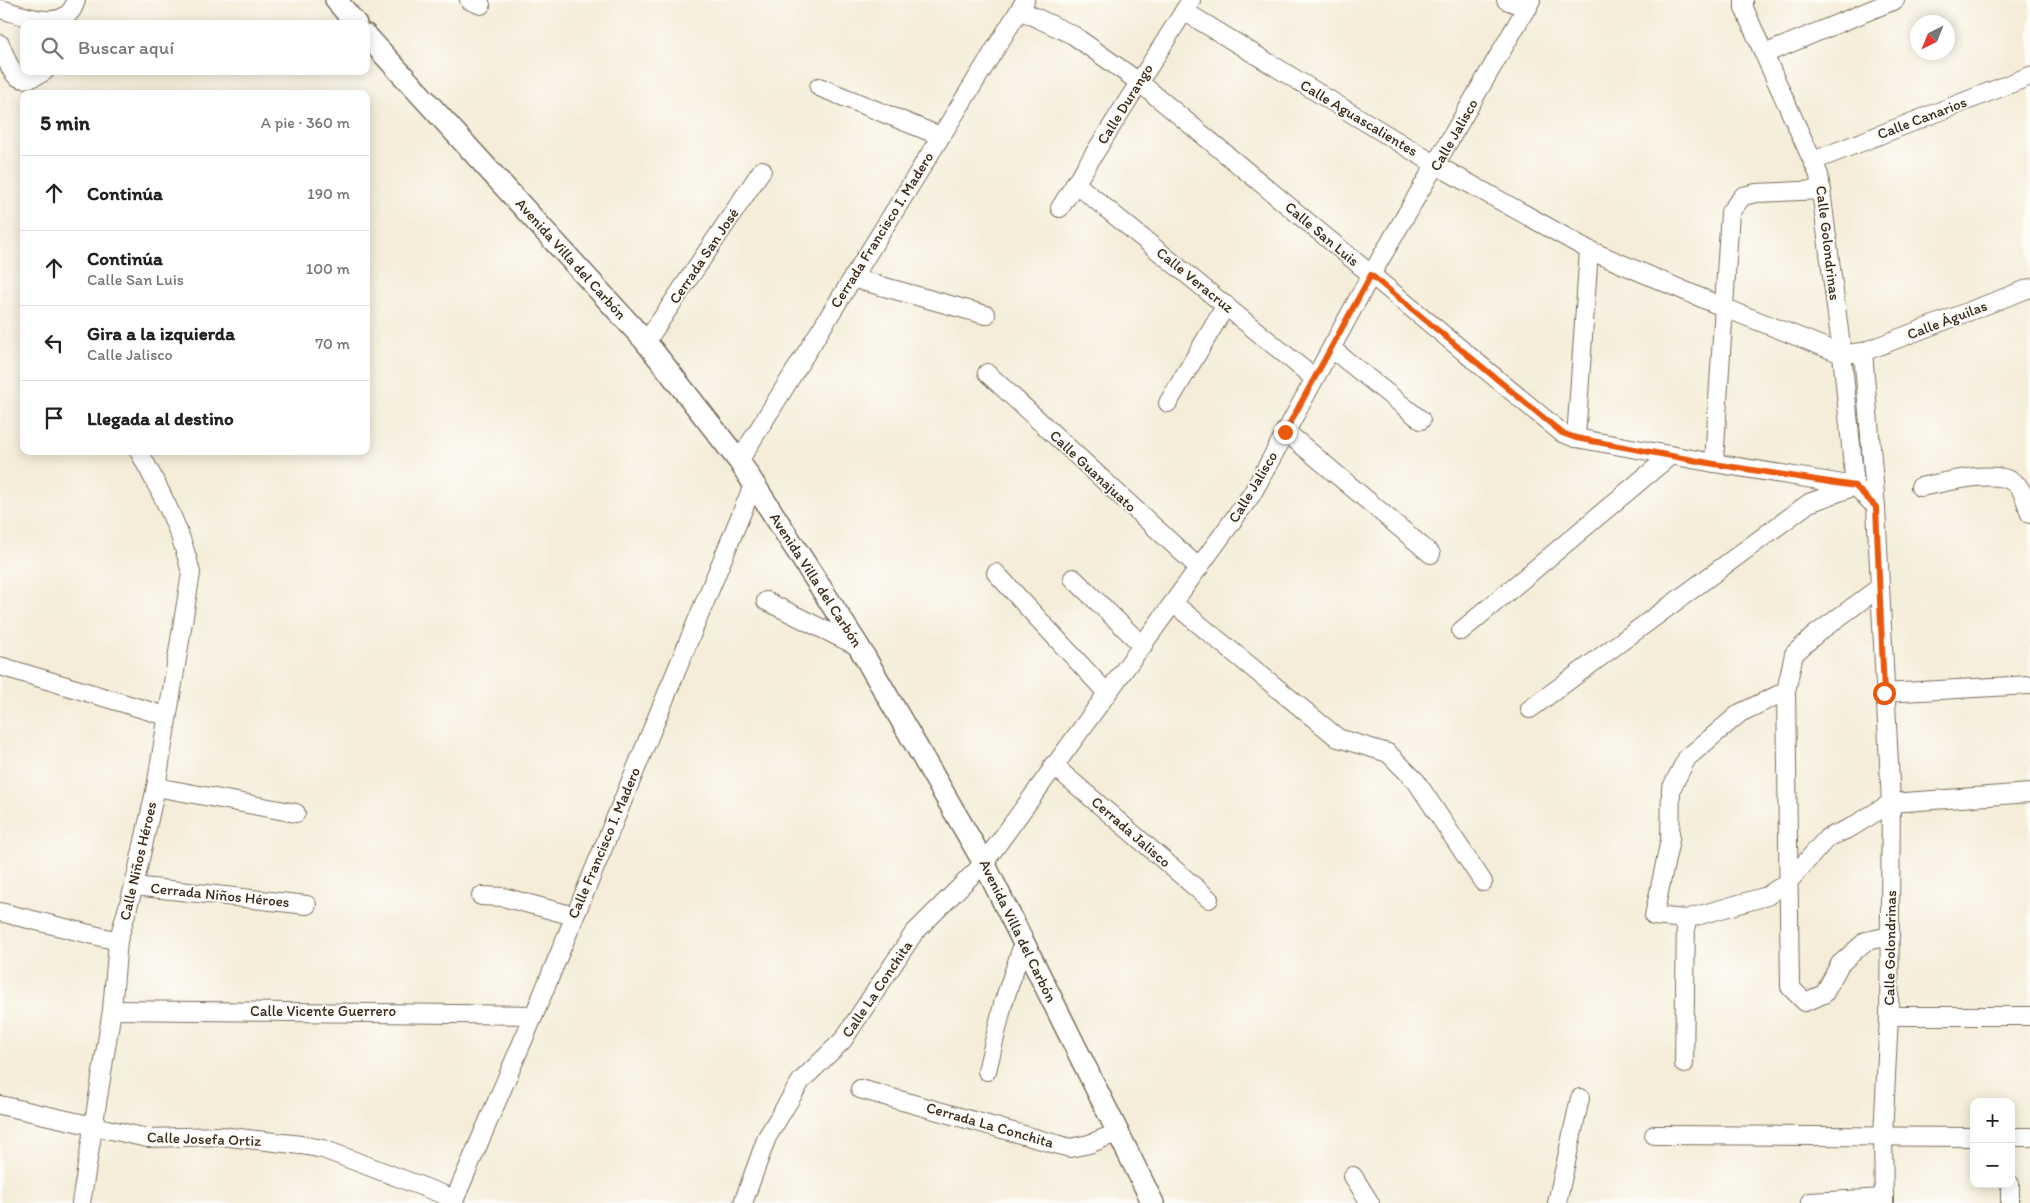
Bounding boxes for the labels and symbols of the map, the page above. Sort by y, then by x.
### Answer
north arrow [1910,15,1955,60]
street label: Calle Durango [1093,60,1157,148]
street label: Calle Aguascalientes [1297,76,1421,160]
street label: Calle Canarios [1875,93,1970,143]
street label: Calle Jalisco [1426,96,1482,174]
street label: Cerrada Francisco I. Madero [826,149,938,311]
street label: Calle Golondrinas [1812,185,1844,302]
street label: Avenida Villa del Carbón [512,195,630,324]
street label: Calle San Luis [1281,198,1363,270]
street label: Cerrada San José [665,205,743,307]
street label: Calle Veracruz [1153,243,1237,317]
street label: Calle Águilas [1904,296,1990,343]
route end [1274,421,1297,444]
street label: Calle Guanajuato [1046,426,1140,516]
street label: Calle Jalisco [1225,448,1281,526]
street label: Avenida Villa del Carbón [766,509,867,651]
route start [1873,682,1896,705]
street label: Calle Francisco I. Madero [564,765,644,921]
street label: Cerrada Jalisco [1088,793,1174,871]
street label: Calle Niños Héroes [116,800,160,922]
street label: Avenida Villa del Carbón [976,857,1061,1006]
street label: Cerrada Niños Héroes [149,879,291,911]
street label: Calle Golondrinas [1880,890,1900,1006]
street label: Calle La Conchita [838,937,916,1041]
street label: Calle Vicente Guerrero [250,1002,396,1020]
street label: Cerrada La Conchita [924,1098,1056,1152]
street label: Calle Josefa Ortiz [147,1128,261,1150]

